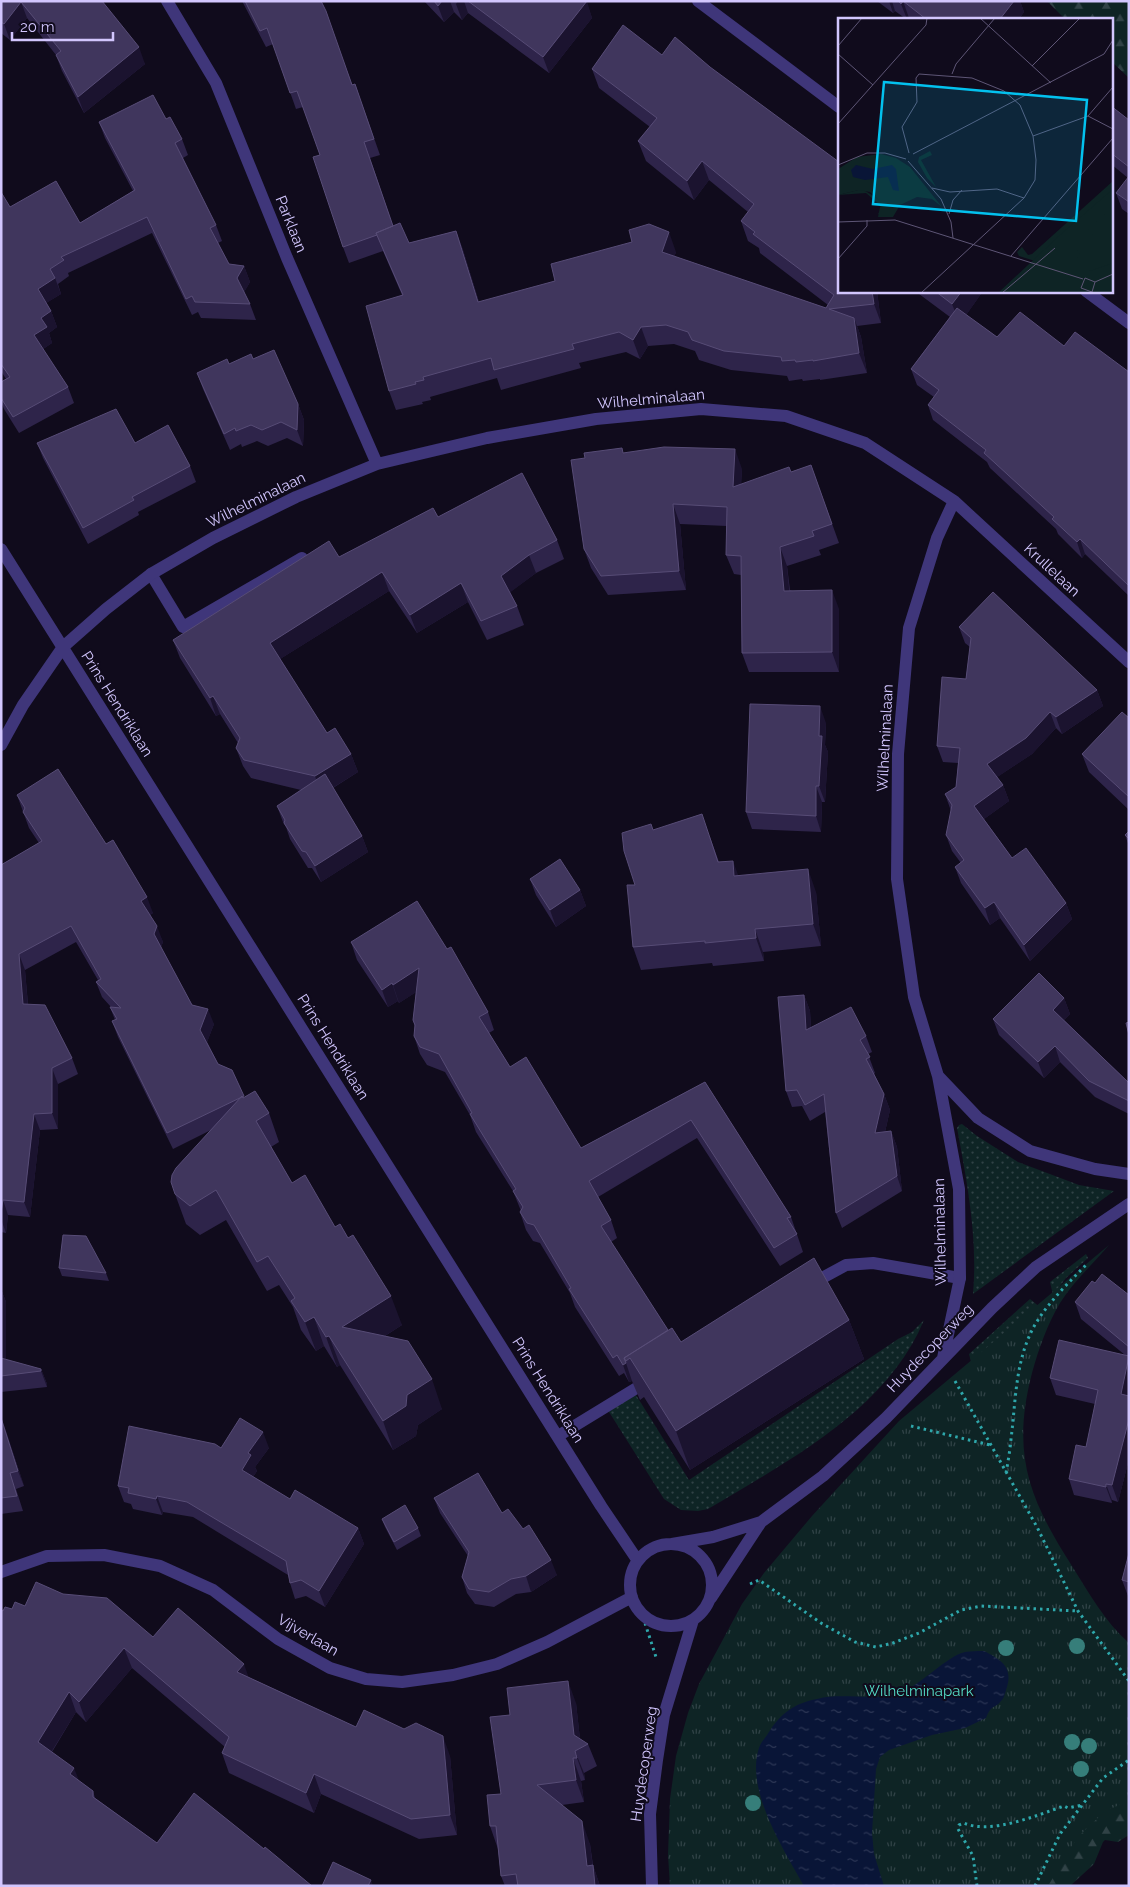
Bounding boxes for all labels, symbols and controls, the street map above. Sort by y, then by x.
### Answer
scale bar [12,10,114,42]
text: 20 m [20,18,55,36]
inset map [838,18,1112,292]
street label: Parklaan [271,193,311,255]
street label: Wilhelminalaan [597,385,705,413]
street label: Wilhelminalaan [204,468,308,532]
street label: Krullelaan [1020,540,1084,600]
street label: Prins Hendriklaan [77,648,157,760]
street label: Wilhelminalaan [873,684,897,792]
street label: Prins Hendriklaan [293,991,373,1103]
street label: Wilhelminalaan [930,1178,950,1286]
street label: Huydecoperweg [883,1300,977,1396]
street label: Prins Hendriklaan [508,1334,588,1446]
street label: Vijverlaan [274,1610,342,1660]
park label: Wilhelminapark [864,1682,974,1700]
street label: Huydecoperweg [627,1705,661,1823]

